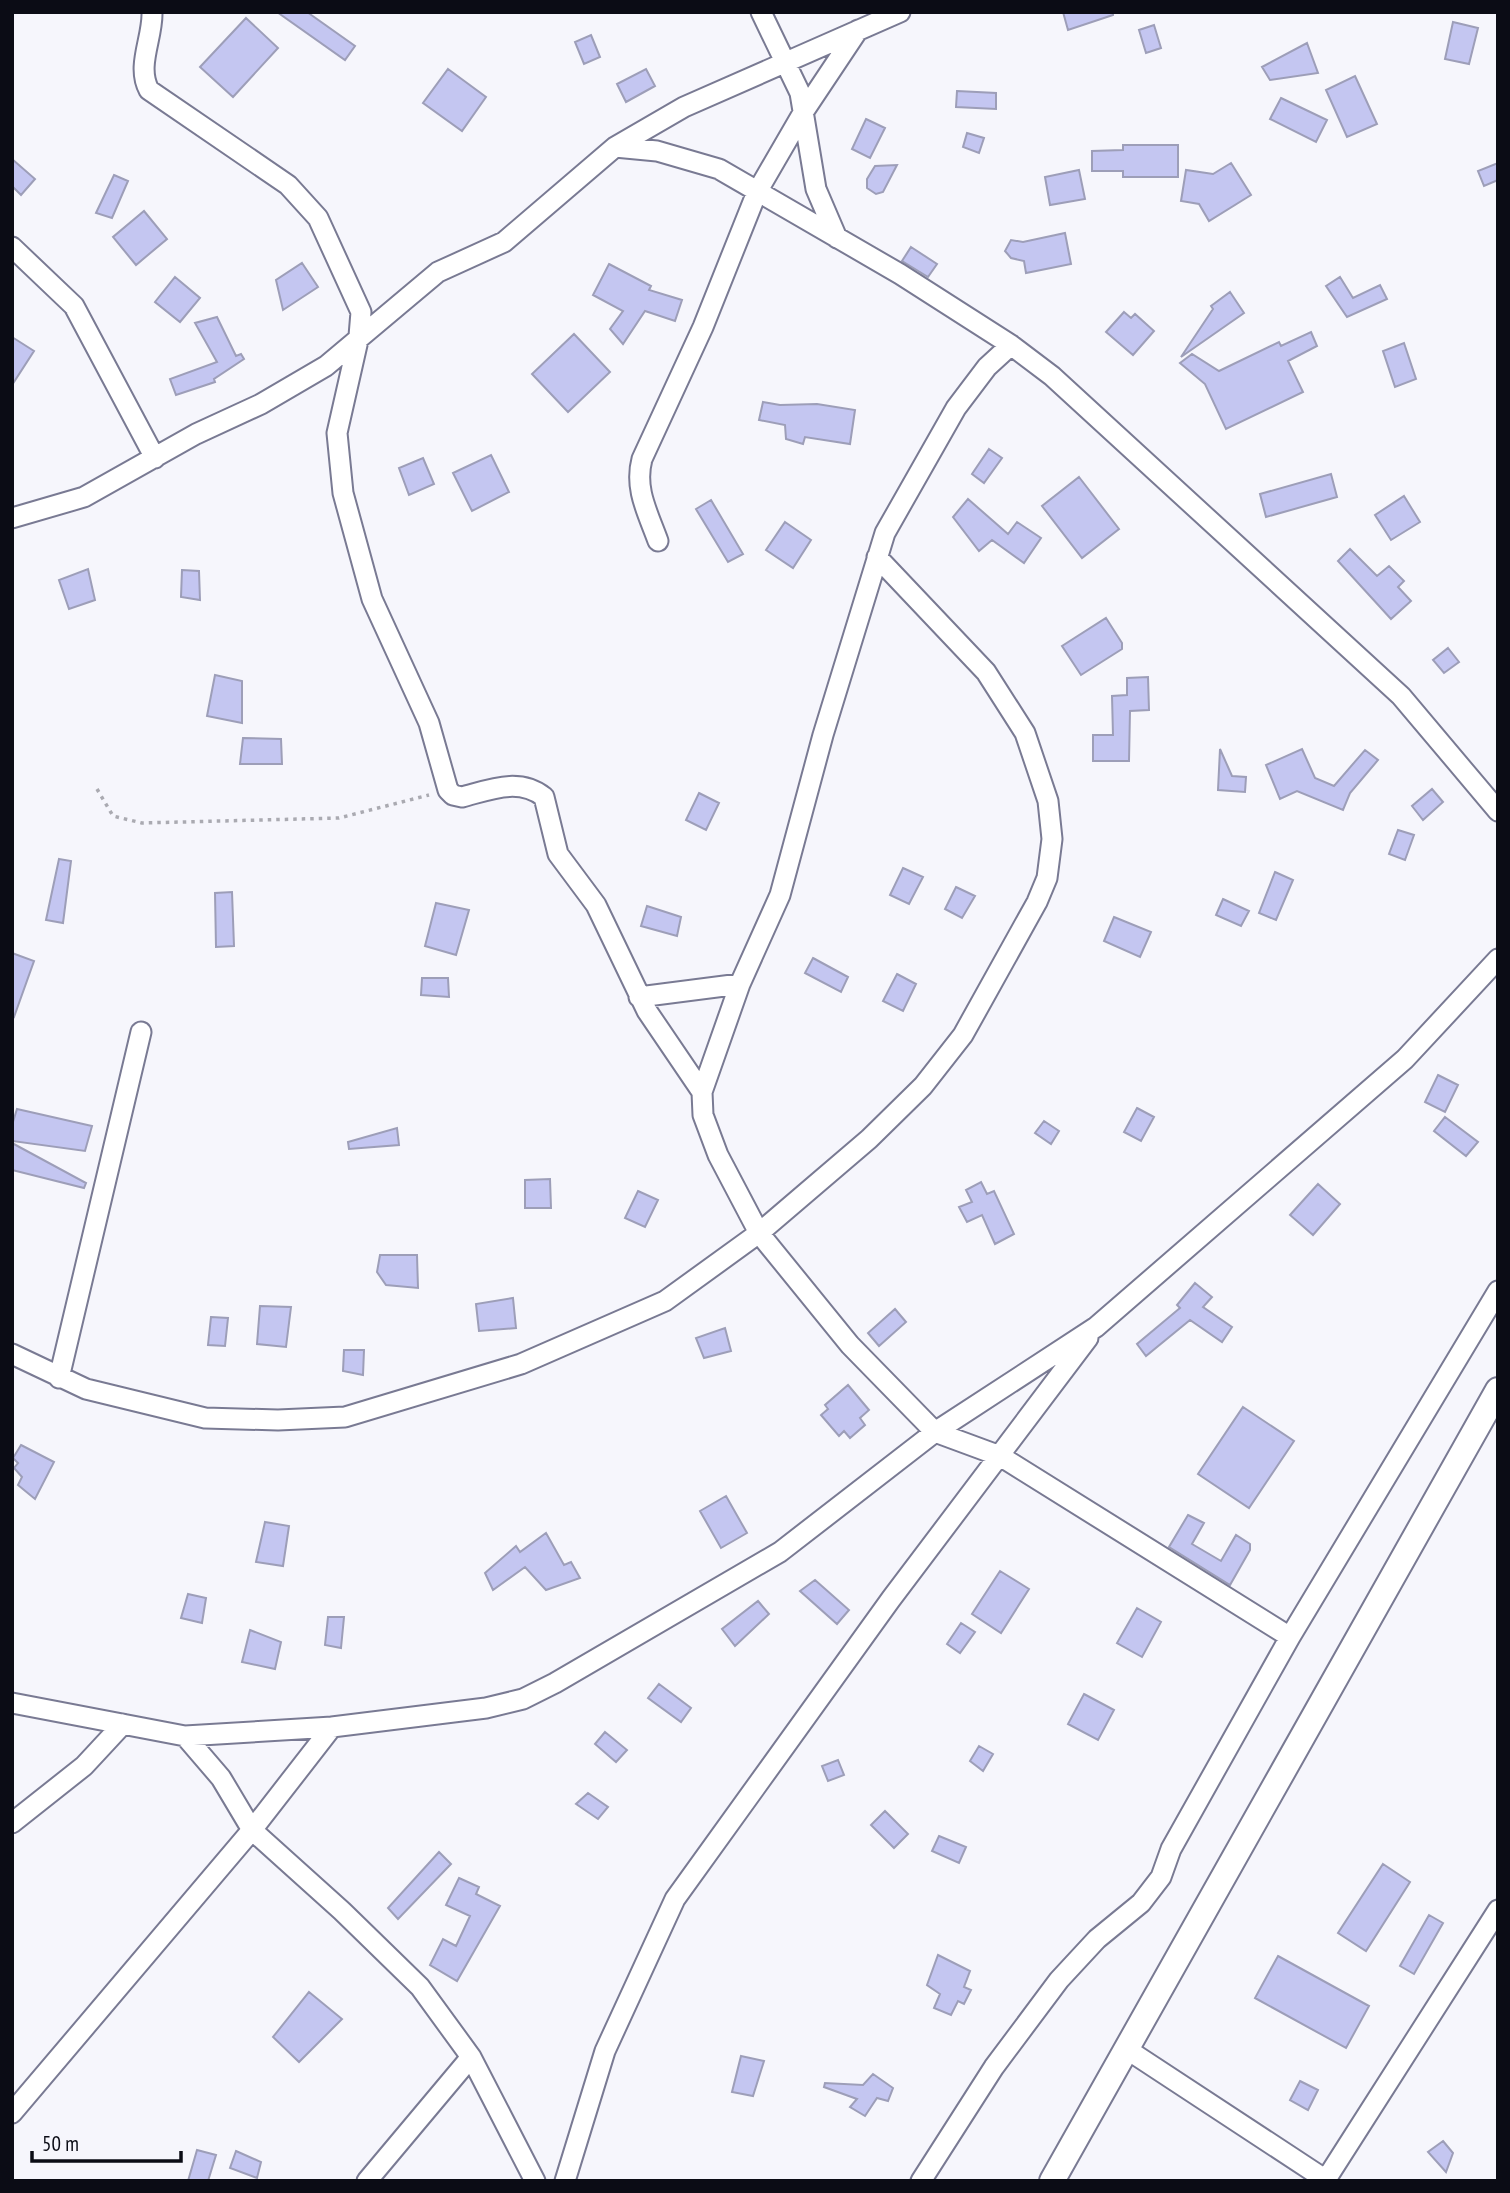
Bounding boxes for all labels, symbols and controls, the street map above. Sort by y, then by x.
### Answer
scale bar [32,2120,180,2164]
text: 50 m [42,2130,79,2157]

